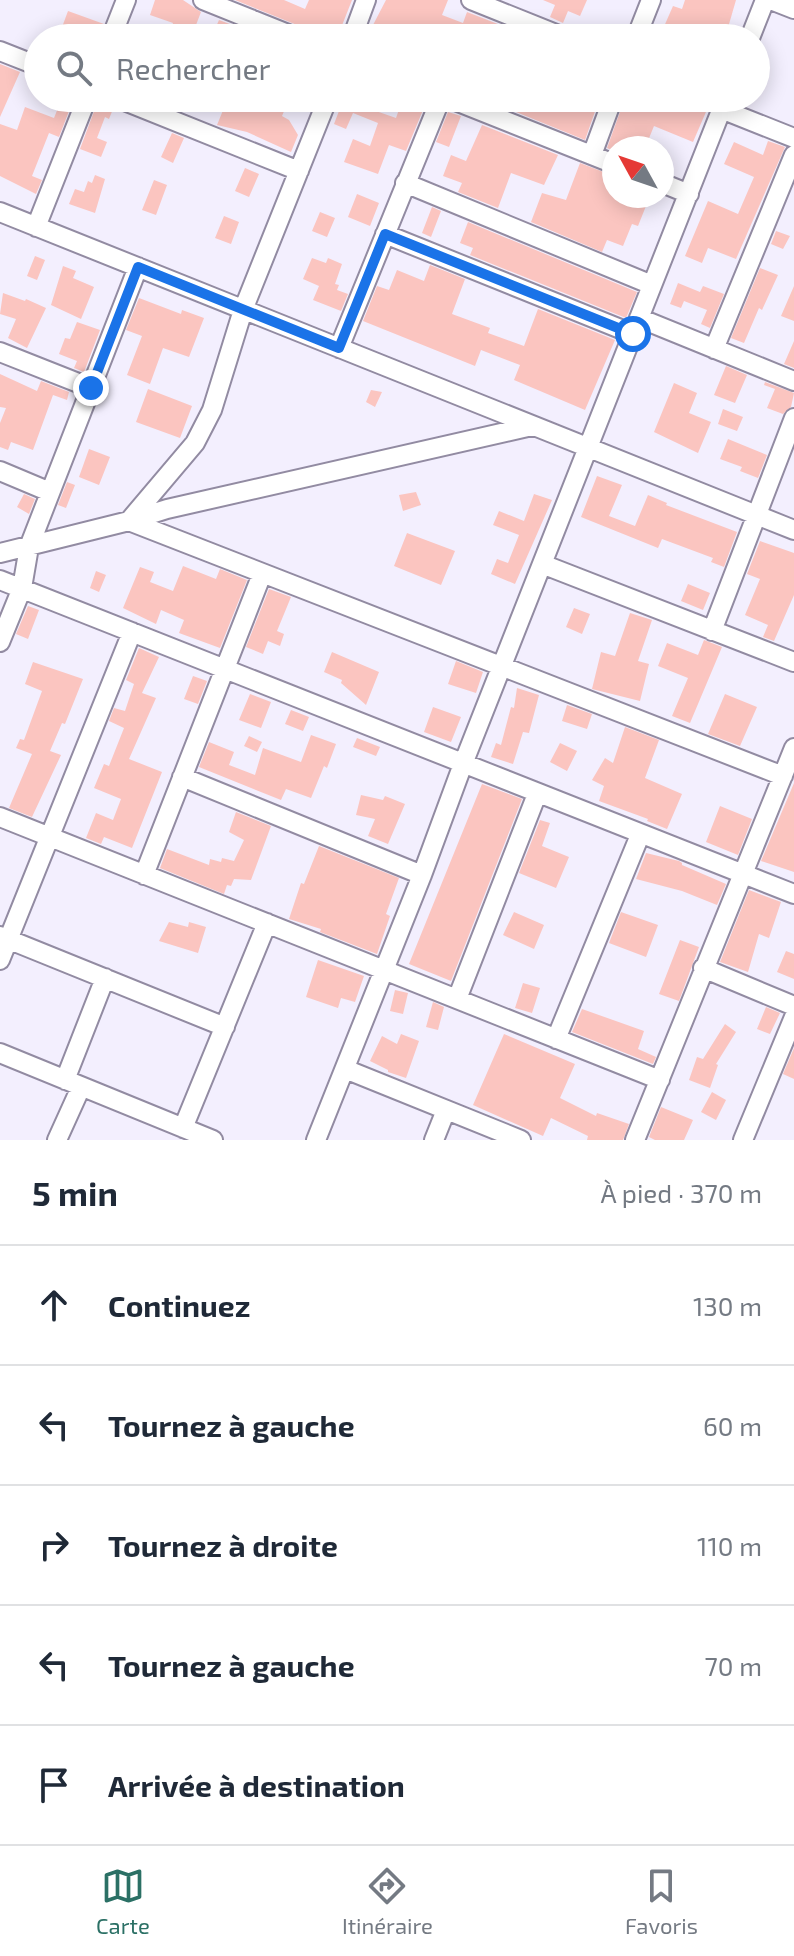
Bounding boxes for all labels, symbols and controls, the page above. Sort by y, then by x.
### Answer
search box [24,24,770,112]
icon: search [52,46,96,90]
text: Rechercher [116,50,271,86]
north arrow [602,136,674,208]
route start [615,316,651,352]
route end [73,370,109,406]
text: 5 min [32,1172,118,1213]
text: À pied · 370 m [601,1177,762,1208]
icon: ahead [32,1283,76,1327]
text: Continuez [108,1287,250,1323]
text: 130 m [693,1290,762,1321]
icon: left [32,1403,76,1447]
text: Tournez à gauche [108,1407,355,1443]
text: 60 m [703,1410,762,1441]
icon: right [32,1523,76,1567]
text: Tournez à droite [108,1527,338,1563]
text: 110 m [697,1530,762,1561]
icon: left [32,1643,76,1687]
text: Tournez à gauche [108,1647,355,1683]
text: 70 m [704,1650,762,1681]
icon: arrive [32,1763,76,1807]
text: Arrivée à destination [108,1767,405,1803]
tab: Carte [96,1864,150,1938]
tab: Itinéraire [342,1864,433,1938]
tab: Favoris [625,1864,698,1938]

